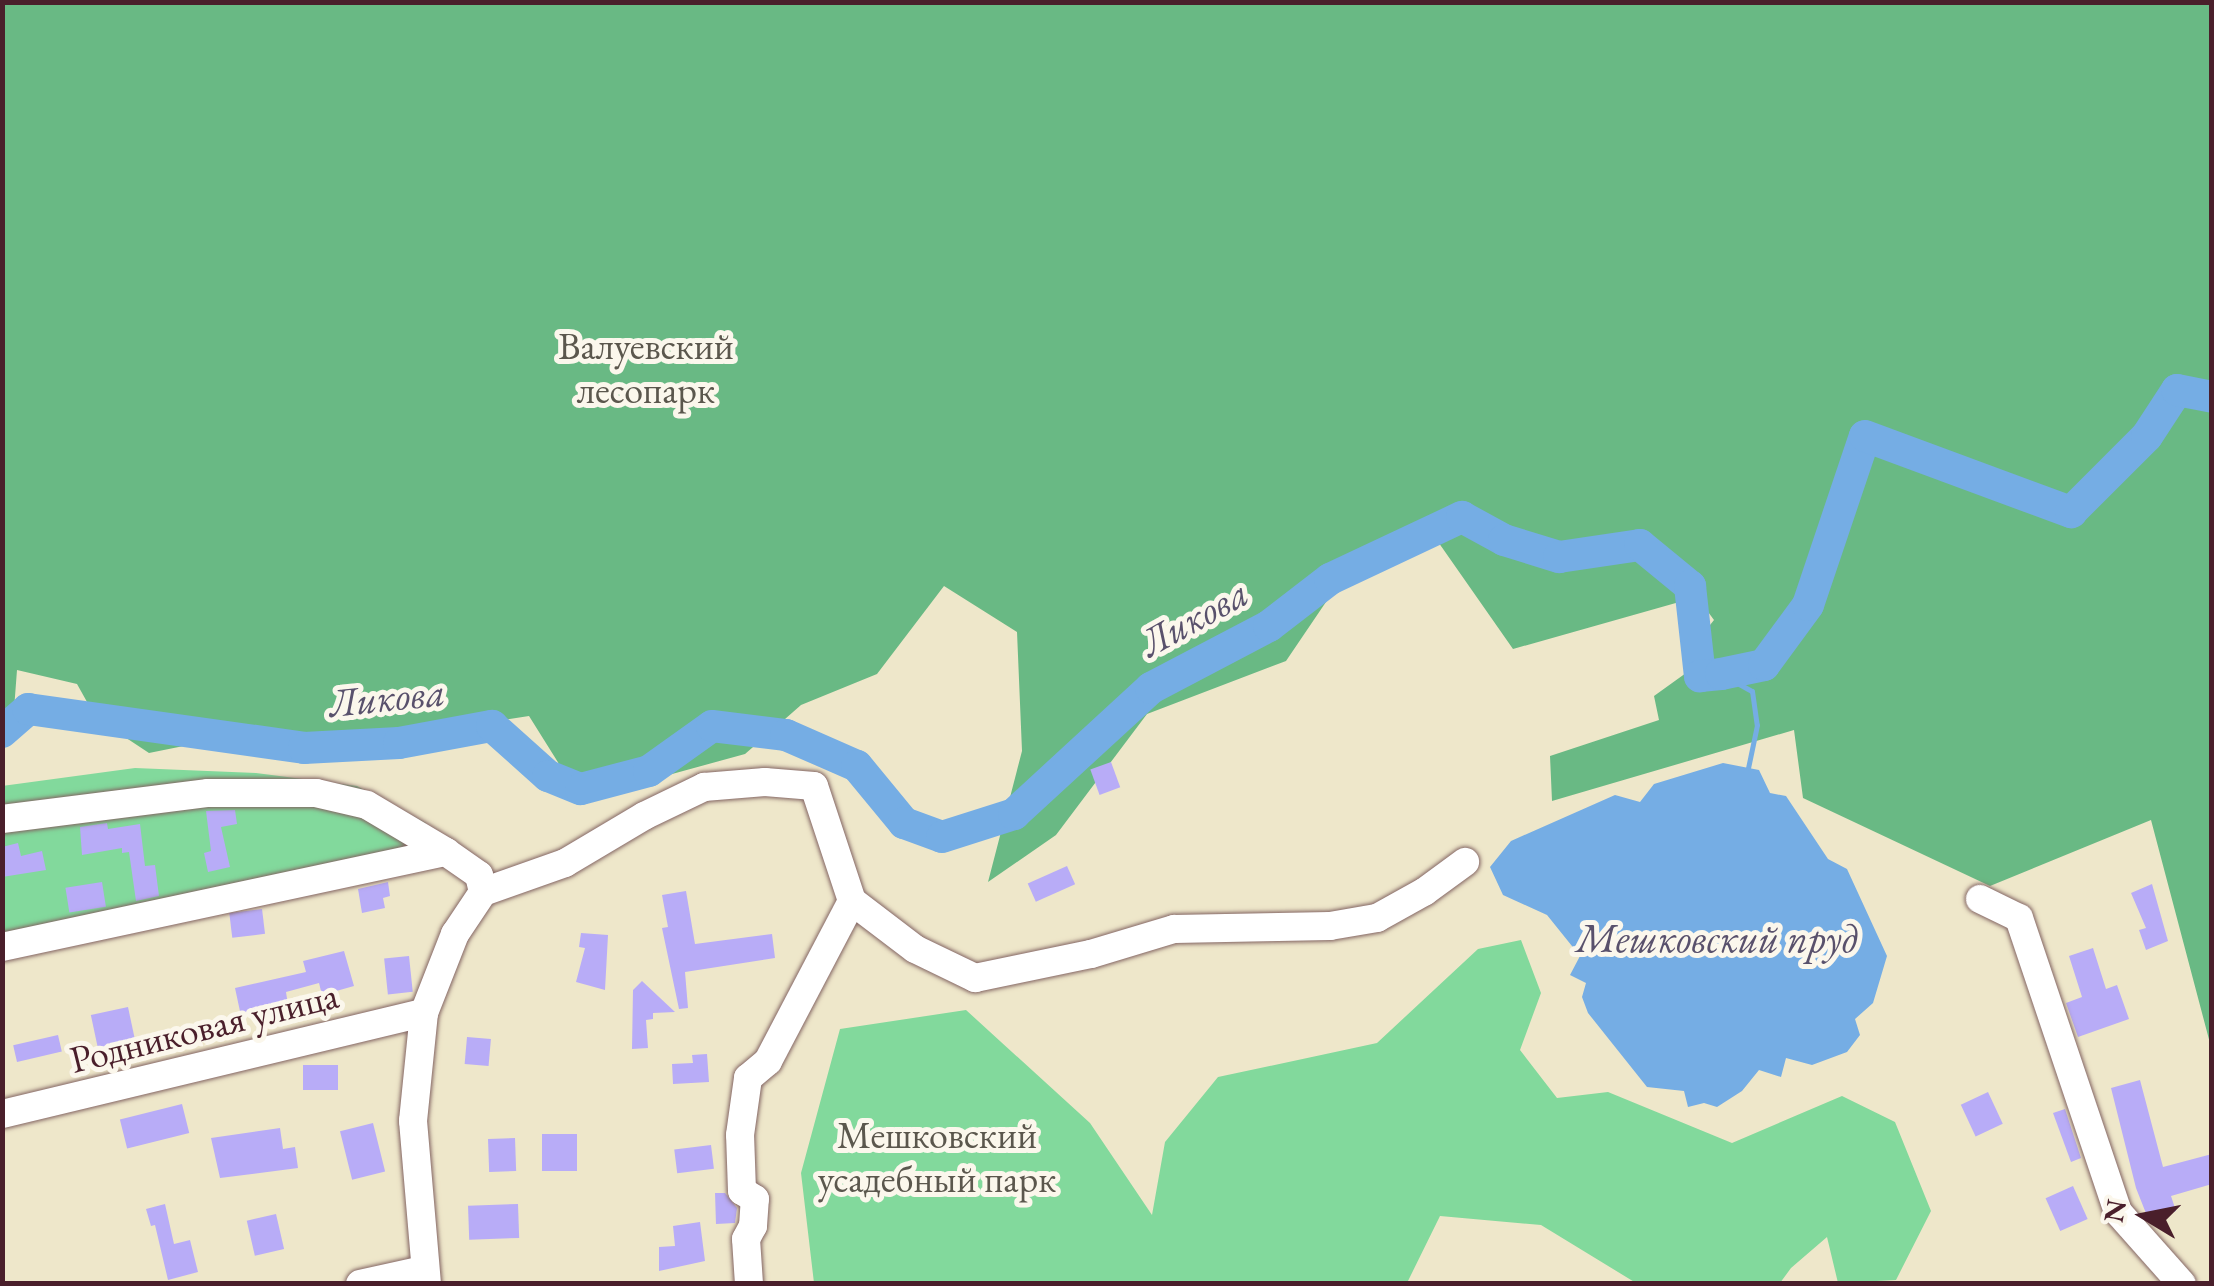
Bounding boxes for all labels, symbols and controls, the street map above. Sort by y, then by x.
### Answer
park label: Валуевский лесопарк [558,323,734,412]
water label: Ликова [1132,568,1256,666]
water label: Ликова [327,667,447,727]
water label: Мешковский пруд [1576,914,1858,962]
street label: Родниковая улица [65,972,343,1082]
park label: Мешковский усадебный парк [818,1112,1056,1202]
north arrow [2094,1166,2194,1266]
text: N [2095,1197,2134,1225]

